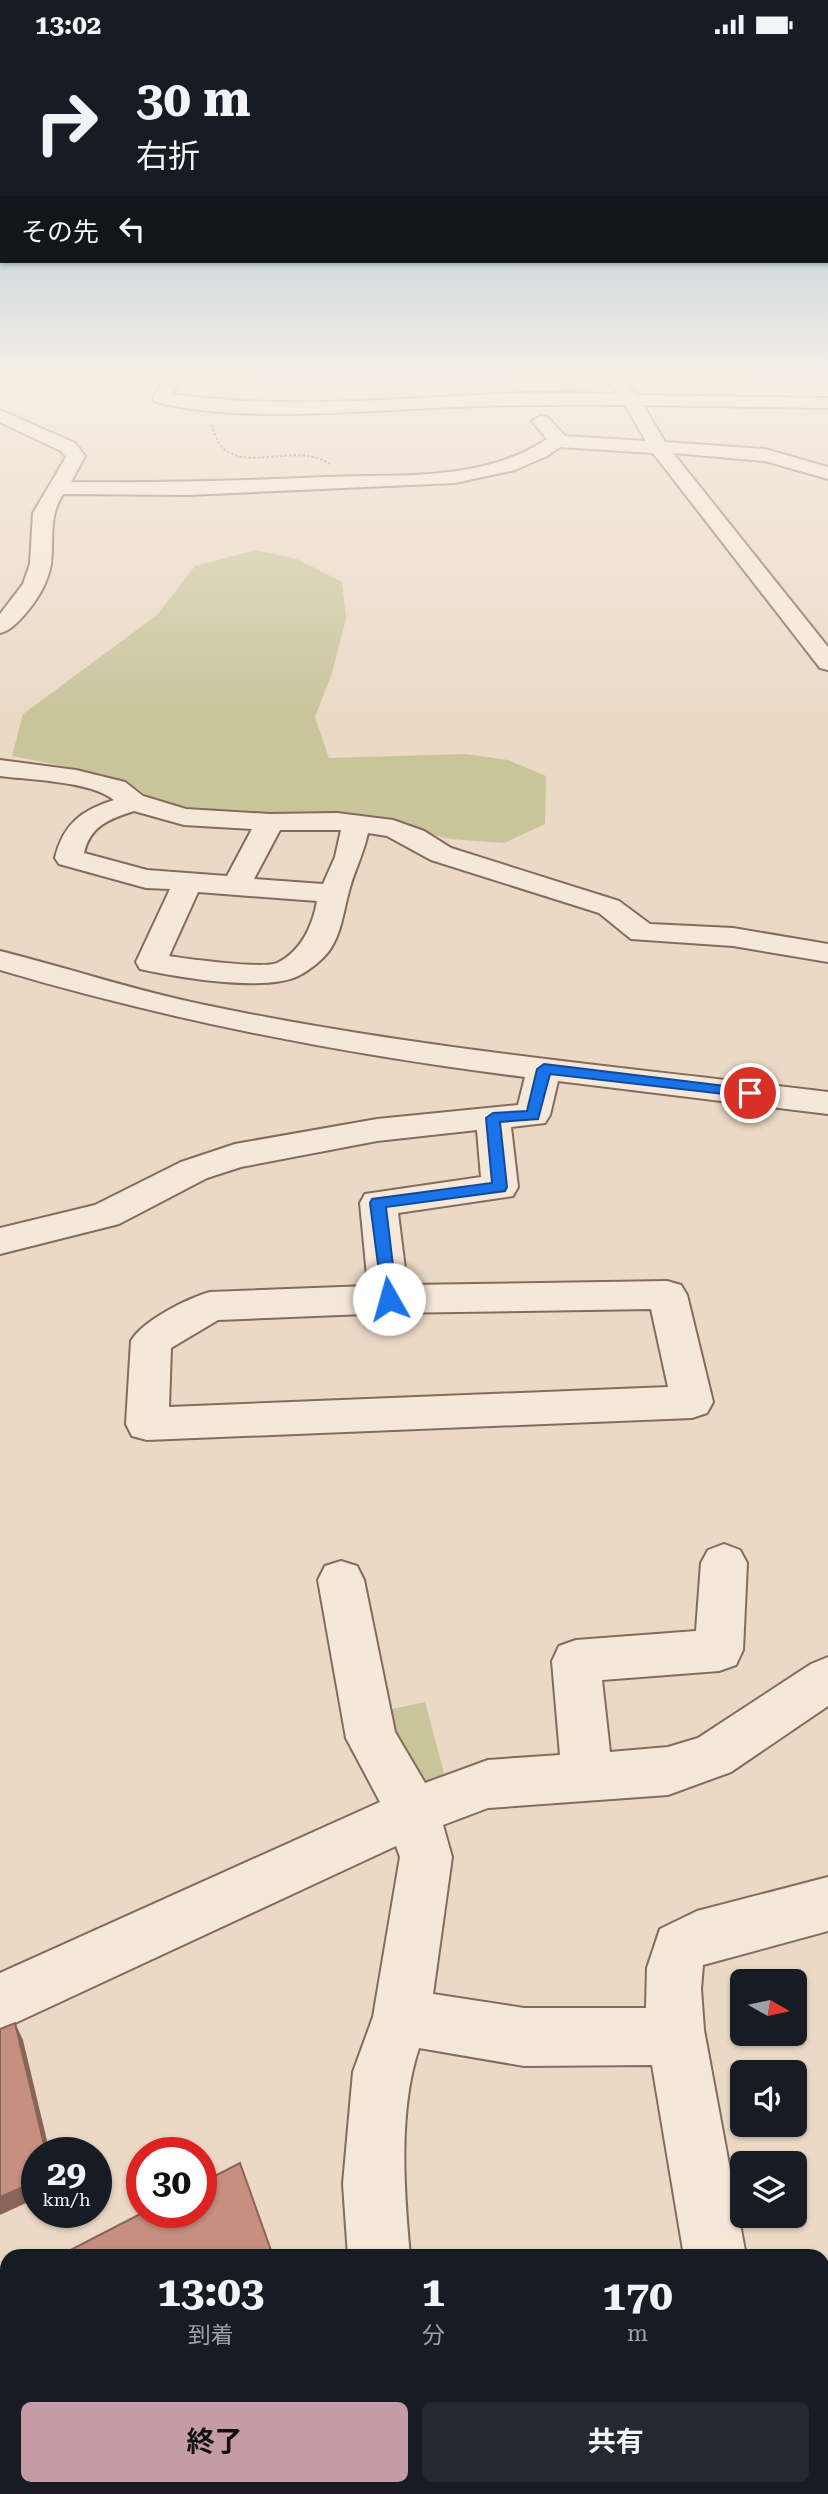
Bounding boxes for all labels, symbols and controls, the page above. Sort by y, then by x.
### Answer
text: 13:02 [35,10,101,40]
text: 30 m [136,71,251,128]
icon: right [21,77,112,168]
text: 右折 [136,137,200,175]
icon: left [113,210,151,248]
text: その先 [21,217,99,247]
pin [720,1063,780,1123]
icon: arrive [731,1074,769,1112]
position arrow [352,1262,426,1336]
north arrow [730,1969,807,2046]
map controls [730,1969,807,2228]
button: sound [730,2060,807,2137]
speed limit sign: 30 [126,2137,217,2228]
button: layers [730,2151,807,2228]
text: 29 [47,2153,86,2194]
text: km/h [42,2189,91,2210]
text: 13:03 [157,2267,264,2316]
text: 1 [422,2267,445,2316]
text: 170 [602,2271,673,2320]
text: m [627,2320,648,2347]
text: 到着 [188,2322,234,2349]
text: 分 [422,2322,445,2349]
button: 終了 [21,2402,408,2482]
button: 共有 [422,2402,809,2482]

